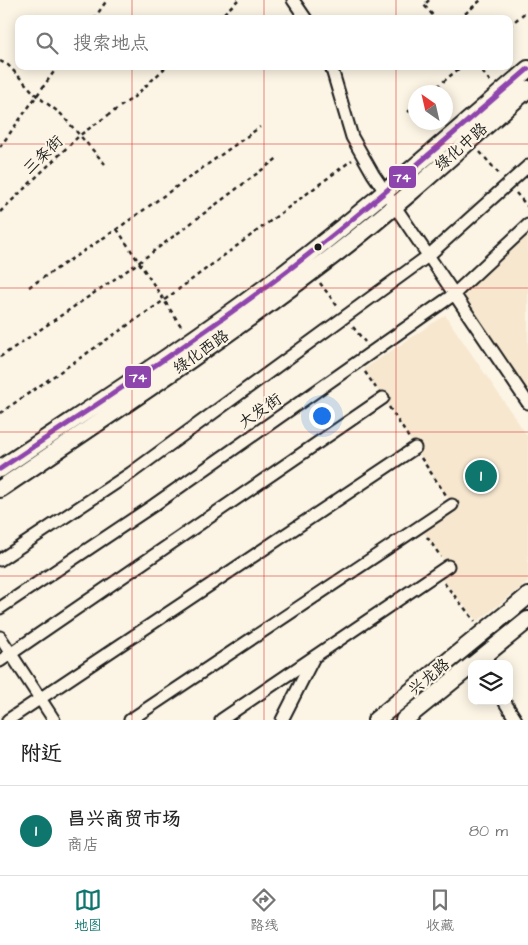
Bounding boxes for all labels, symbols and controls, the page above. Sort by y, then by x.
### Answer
search box [15,15,513,70]
icon: search [33,29,61,57]
text: 搜索地点 [73,30,149,57]
north arrow [408,85,453,130]
street label: 绿化中路 [430,118,492,176]
street label: 三条街 [18,130,68,180]
line badge: 74 [388,165,417,189]
text: 74 [392,168,412,188]
unlabelled marker [313,242,323,252]
street label: 绿化西路 [168,325,234,379]
line badge: 74 [124,365,152,389]
text: 74 [128,368,148,388]
street label: 大发街 [234,388,286,434]
your location [309,403,335,429]
pin: 1 [465,457,497,495]
street label: 兴龙路 [403,653,455,701]
map controls [468,660,513,705]
button: layers [468,660,513,705]
text: 附近 [20,739,62,768]
text: 昌兴商贸市场 [67,806,181,833]
text: 1 [35,820,37,842]
text: 80 m [469,820,508,842]
text: 商店 [67,834,99,856]
tab: 地图 [74,886,102,936]
tab: 路线 [250,886,278,936]
tab: 收藏 [426,886,454,936]

